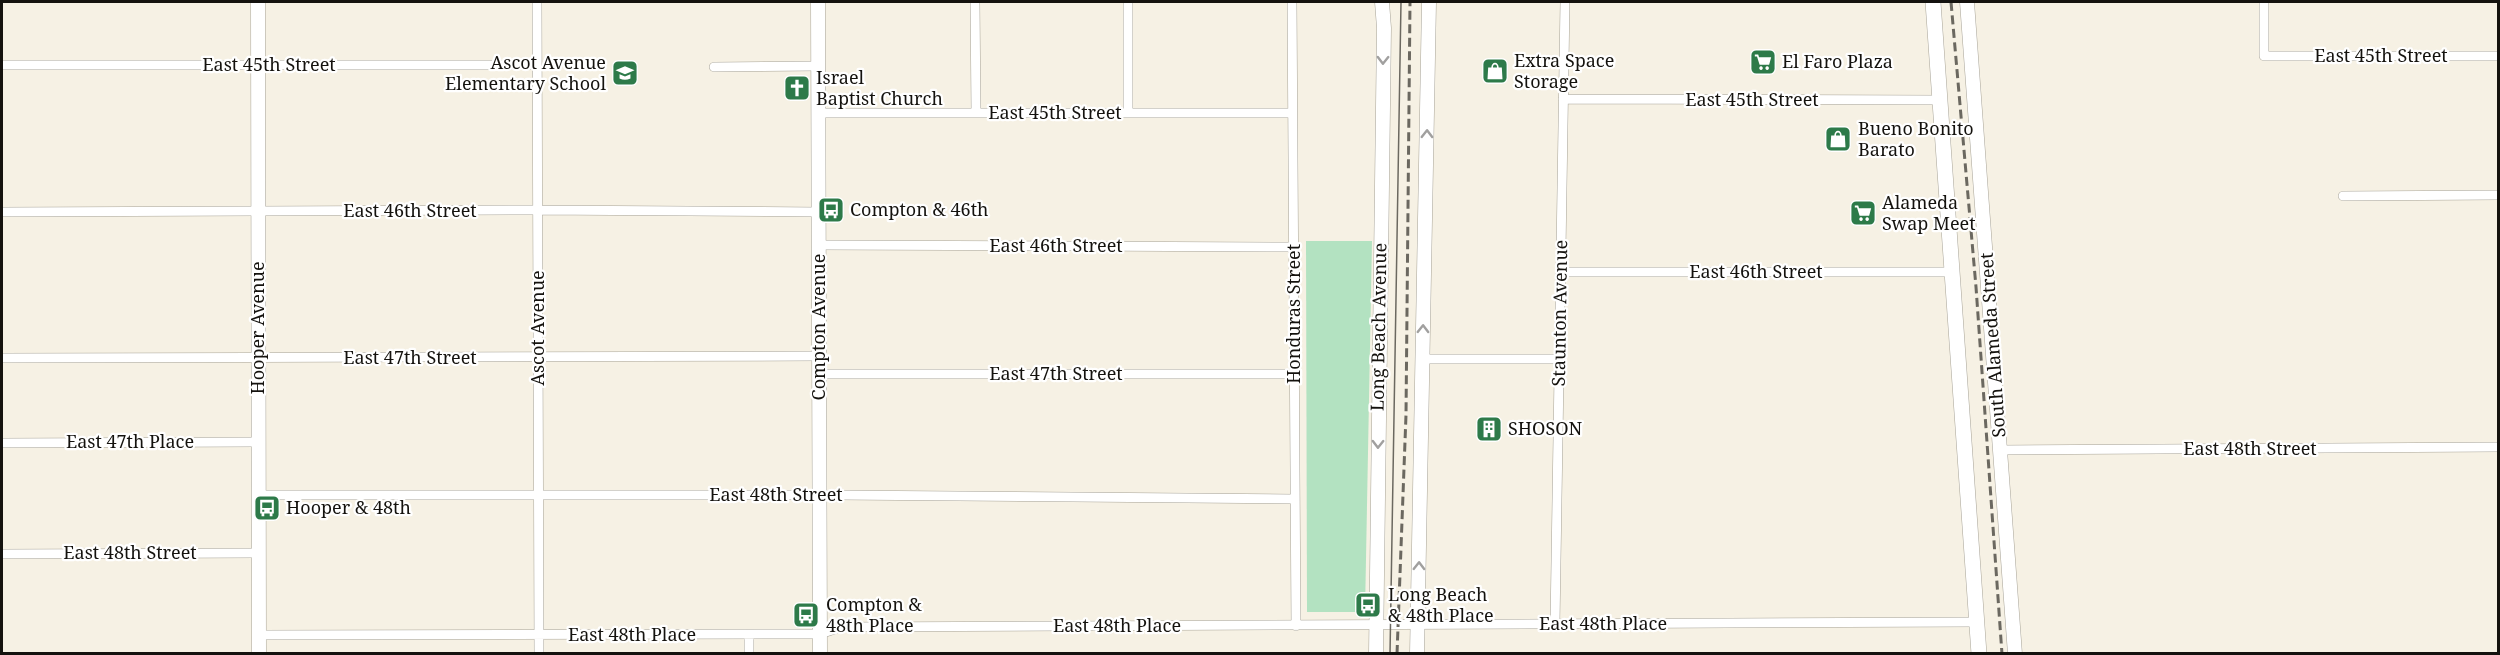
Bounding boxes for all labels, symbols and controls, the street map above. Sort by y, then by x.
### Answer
street label: East 45th Street [2314,43,2448,67]
supermarket icon: El Faro Plaza [1748,47,1778,77]
place label: Extra Space Storage [1514,48,1614,93]
place label: El Faro Plaza [1782,49,1893,73]
place label: Ascot Avenue Elementary School [445,50,606,95]
street label: East 45th Street [202,52,336,76]
one-way arrow [1377,55,1389,64]
shop icon: Extra Space Storage [1480,56,1510,86]
school or university icon: Ascot Avenue Elementary School [610,58,640,88]
place label: Israel Baptist Church [816,65,943,110]
church icon: Israel Baptist Church [782,73,812,103]
street label: East 45th Street [1685,87,1819,111]
street label: East 45th Street [988,100,1122,124]
place label: Bueno Bonito Barato [1858,116,1974,161]
shop icon: Bueno Bonito Barato [1823,124,1853,154]
one-way arrow [1421,130,1433,139]
place label: Alameda Swap Meet [1882,190,1975,235]
bus stop icon: Compton & 46th [816,195,846,225]
place label: Compton & 46th [850,197,988,221]
street label: East 46th Street [343,198,477,222]
supermarket icon: Alameda Swap Meet [1848,198,1878,228]
street label: East 46th Street [989,233,1123,257]
street label: Staunton Avenue [1546,239,1572,387]
street label: Long Beach Avenue [1365,243,1391,411]
street label: Honduras Street [1281,244,1305,384]
street label: South Alameda Street [1974,252,2010,438]
street label: Compton Avenue [806,254,830,400]
street label: East 46th Street [1689,259,1823,283]
street label: Hooper Avenue [245,261,269,395]
street label: Ascot Avenue [525,270,549,386]
one-way arrow [1417,325,1429,334]
street label: East 47th Street [343,345,477,369]
street label: East 47th Street [989,361,1123,385]
building icon: SHOSON [1474,414,1504,444]
place label: SHOSON [1508,416,1583,440]
street label: East 47th Place [66,429,194,453]
street label: East 48th Street [2183,436,2317,460]
one-way arrow [1372,439,1384,448]
street label: East 48th Street [709,482,843,506]
bus stop icon: Hooper & 48th [252,493,282,523]
place label: Hooper & 48th [286,495,411,519]
street label: East 48th Street [63,540,197,564]
one-way arrow [1412,562,1425,571]
place label: Long Beach & 48th Place [1388,582,1494,627]
bus stop icon: Long Beach & 48th Place [1353,590,1383,620]
place label: Compton & 48th Place [826,592,923,637]
bus stop icon: Compton & 48th Place [791,600,821,630]
street label: East 48th Place [1539,611,1667,635]
street label: East 48th Place [1053,613,1181,637]
street label: East 48th Place [568,622,696,646]

